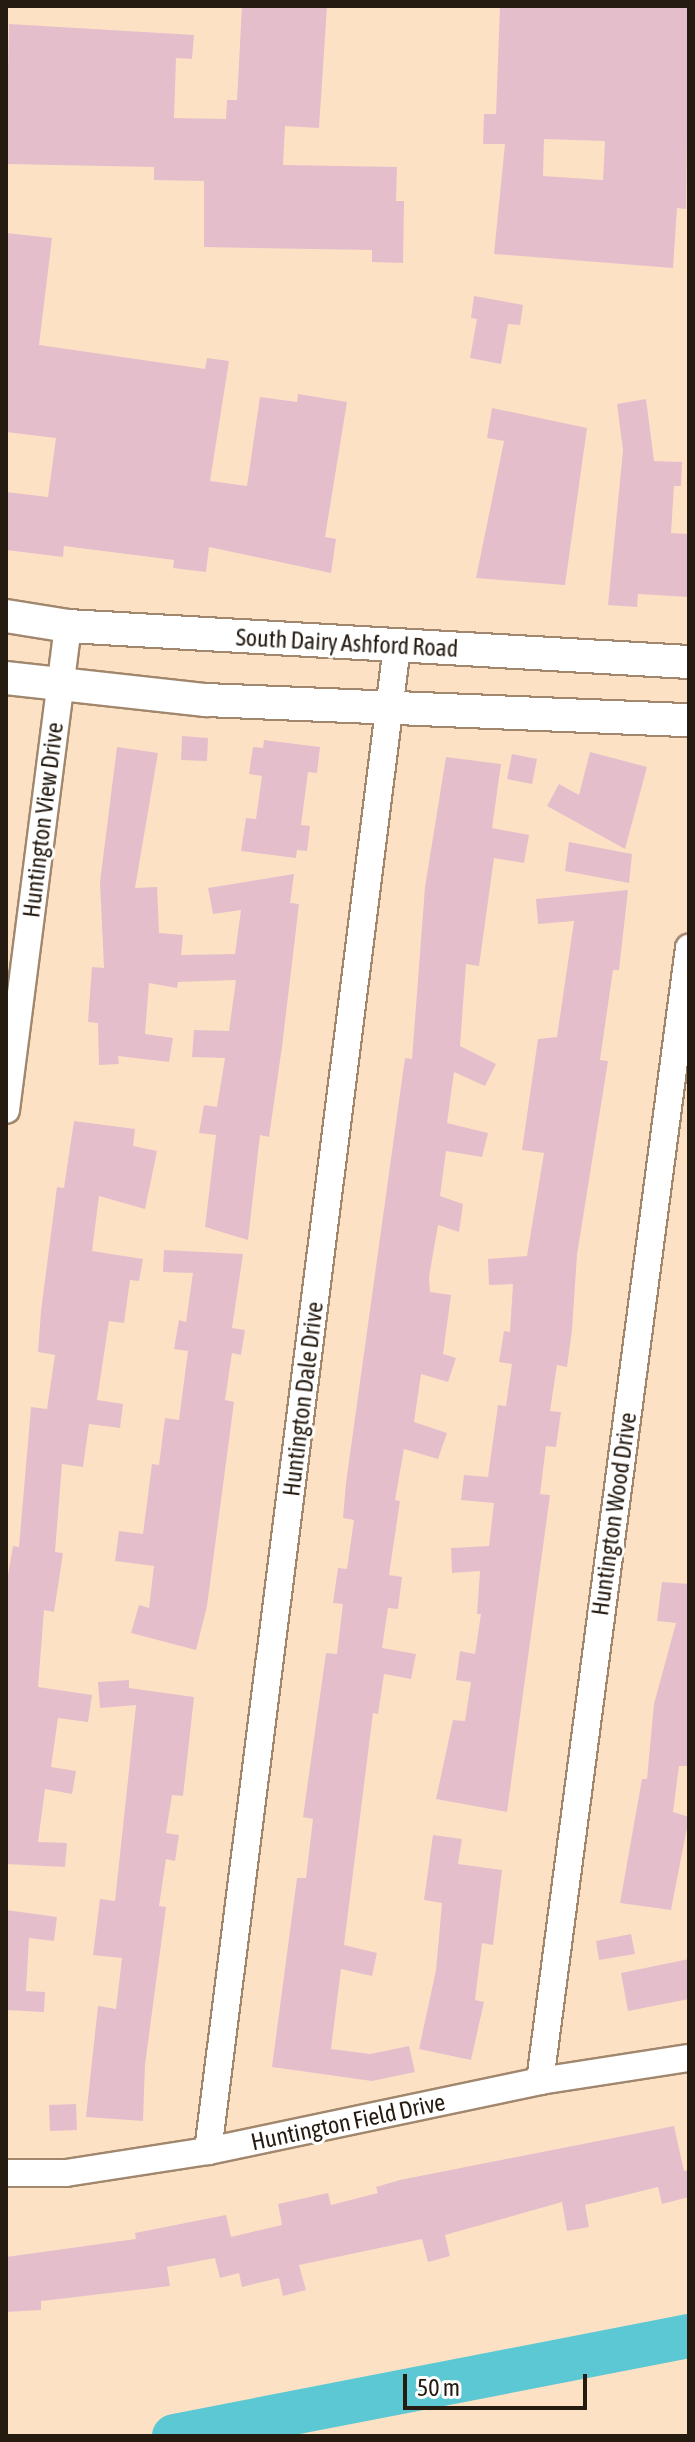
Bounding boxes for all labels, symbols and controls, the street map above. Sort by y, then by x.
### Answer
street label: South Dairy Ashford Road [235,623,459,663]
street label: Huntington View Drive [17,721,69,919]
street label: Huntington Dale Drive [277,1300,329,1498]
street label: Huntington Wood Drive [585,1411,643,1617]
street label: Huntington Field Drive [248,2087,448,2157]
scale bar [407,2358,591,2408]
text: 50 m [417,2374,460,2401]

